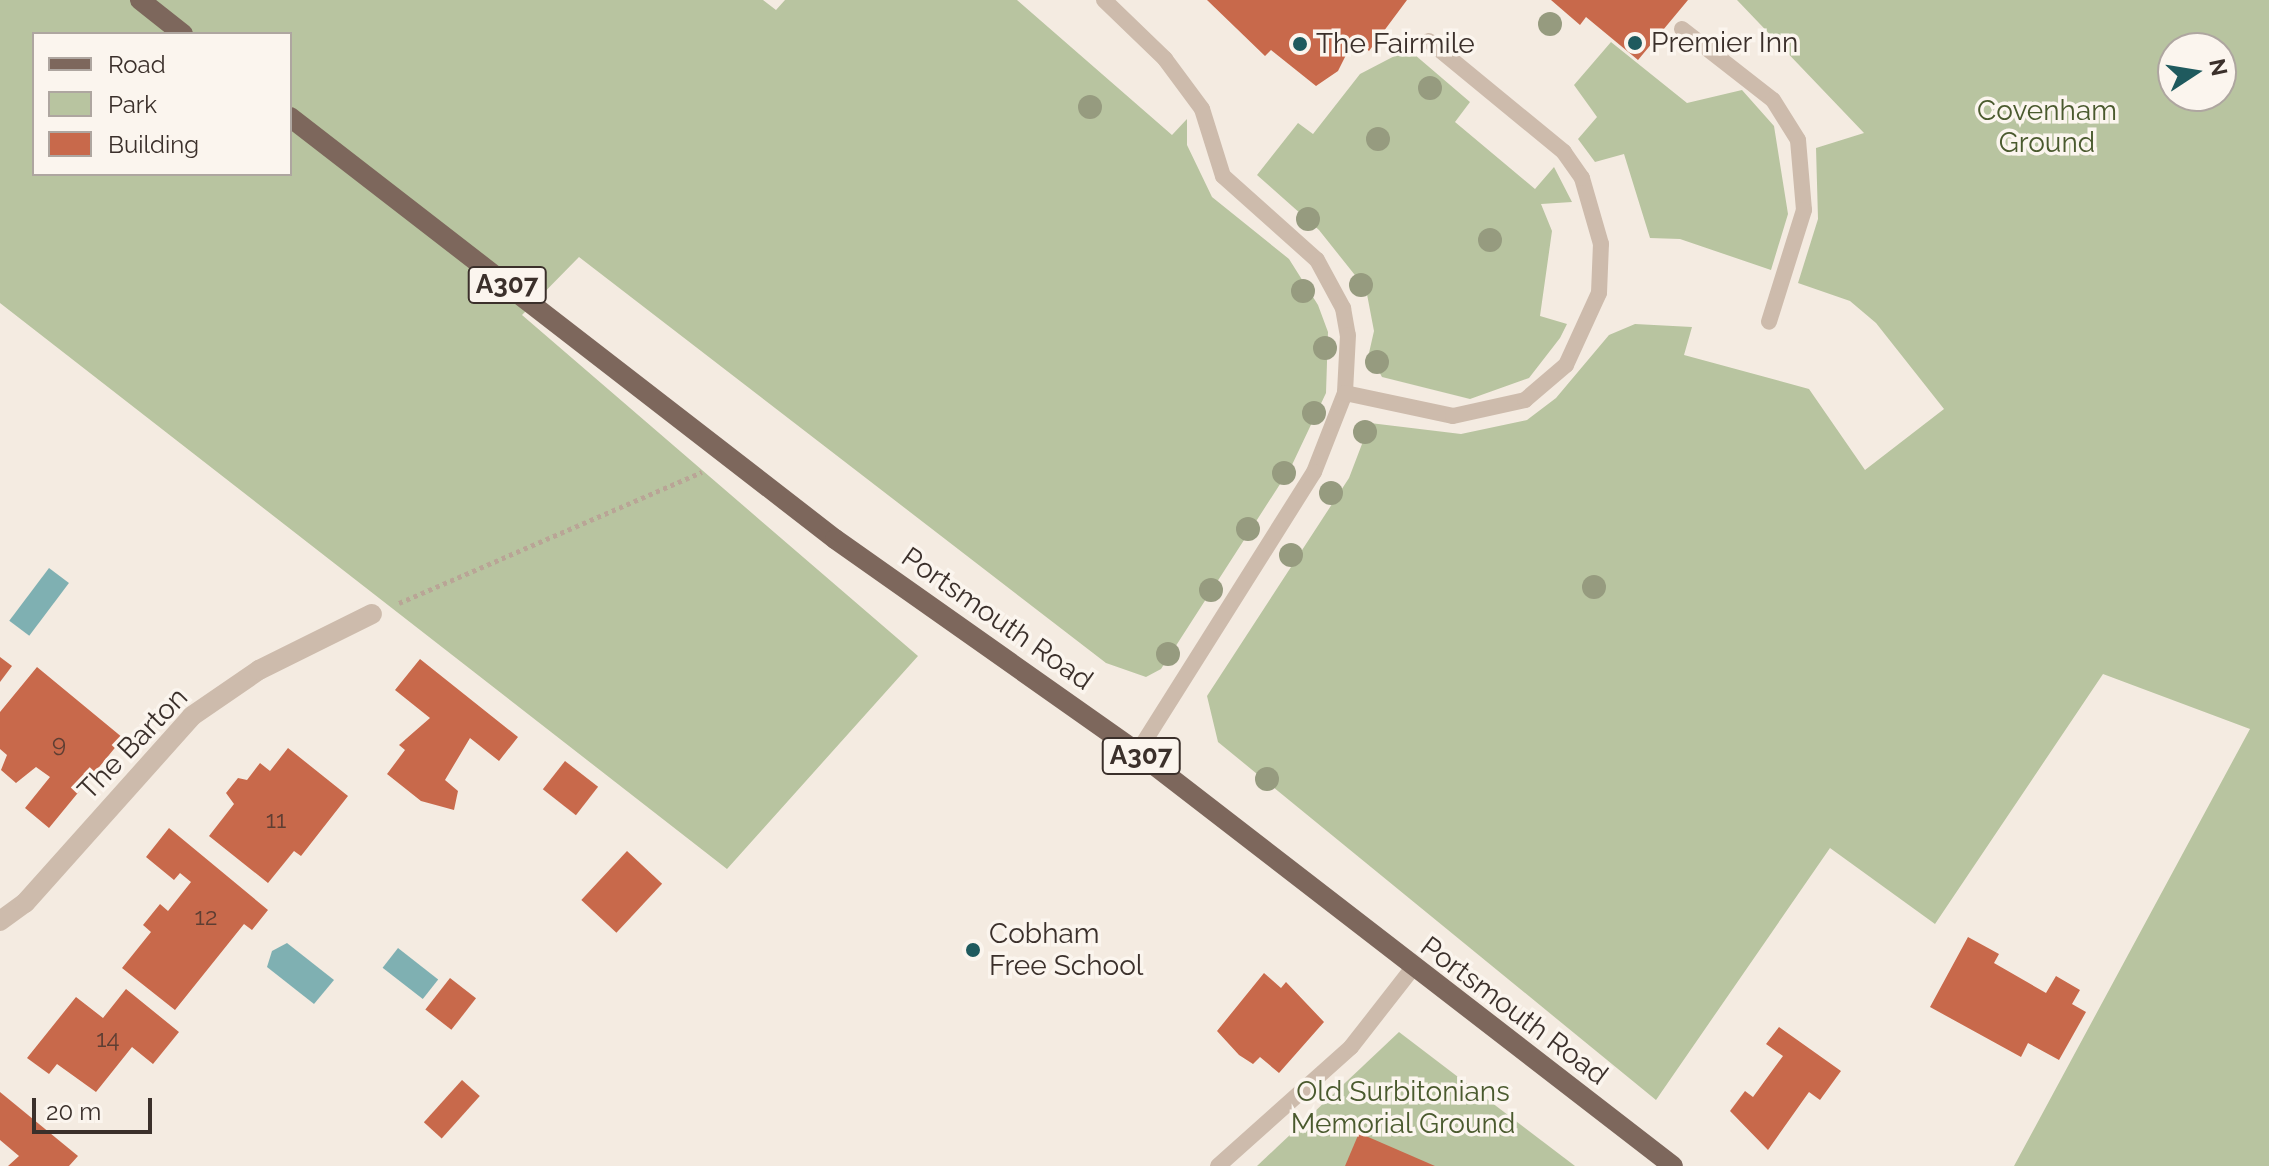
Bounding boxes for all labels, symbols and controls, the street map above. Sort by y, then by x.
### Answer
place label: Premier Inn [1651,26,1799,60]
place label: The Fairmile [1316,27,1475,61]
legend [32,32,292,176]
north arrow [2157,32,2237,112]
marker: Premier Inn [1626,34,1644,52]
marker: The Fairmile [1291,35,1309,53]
text: Road [108,50,166,79]
text: N [2204,57,2233,78]
text: Park [108,90,157,119]
park label: Covenham Ground [1977,94,2117,160]
text: Building [108,130,199,159]
road number: A307 [467,263,547,307]
street label: Portsmouth Road [895,541,1099,697]
street label: The Barton [71,681,195,807]
house number: 9 [52,730,66,758]
road number: A307 [1101,734,1181,778]
house number: 11 [266,806,286,834]
house number: 12 [195,903,217,931]
place label: Cobham Free School [989,917,1143,983]
street label: Portsmouth Road [1414,930,1614,1092]
marker: Cobham Free School [964,941,982,959]
house number: 14 [96,1025,120,1053]
park label: Old Surbitonians Memorial Ground [1290,1075,1516,1141]
scale bar [36,1082,156,1132]
text: 20 m [46,1097,101,1126]

